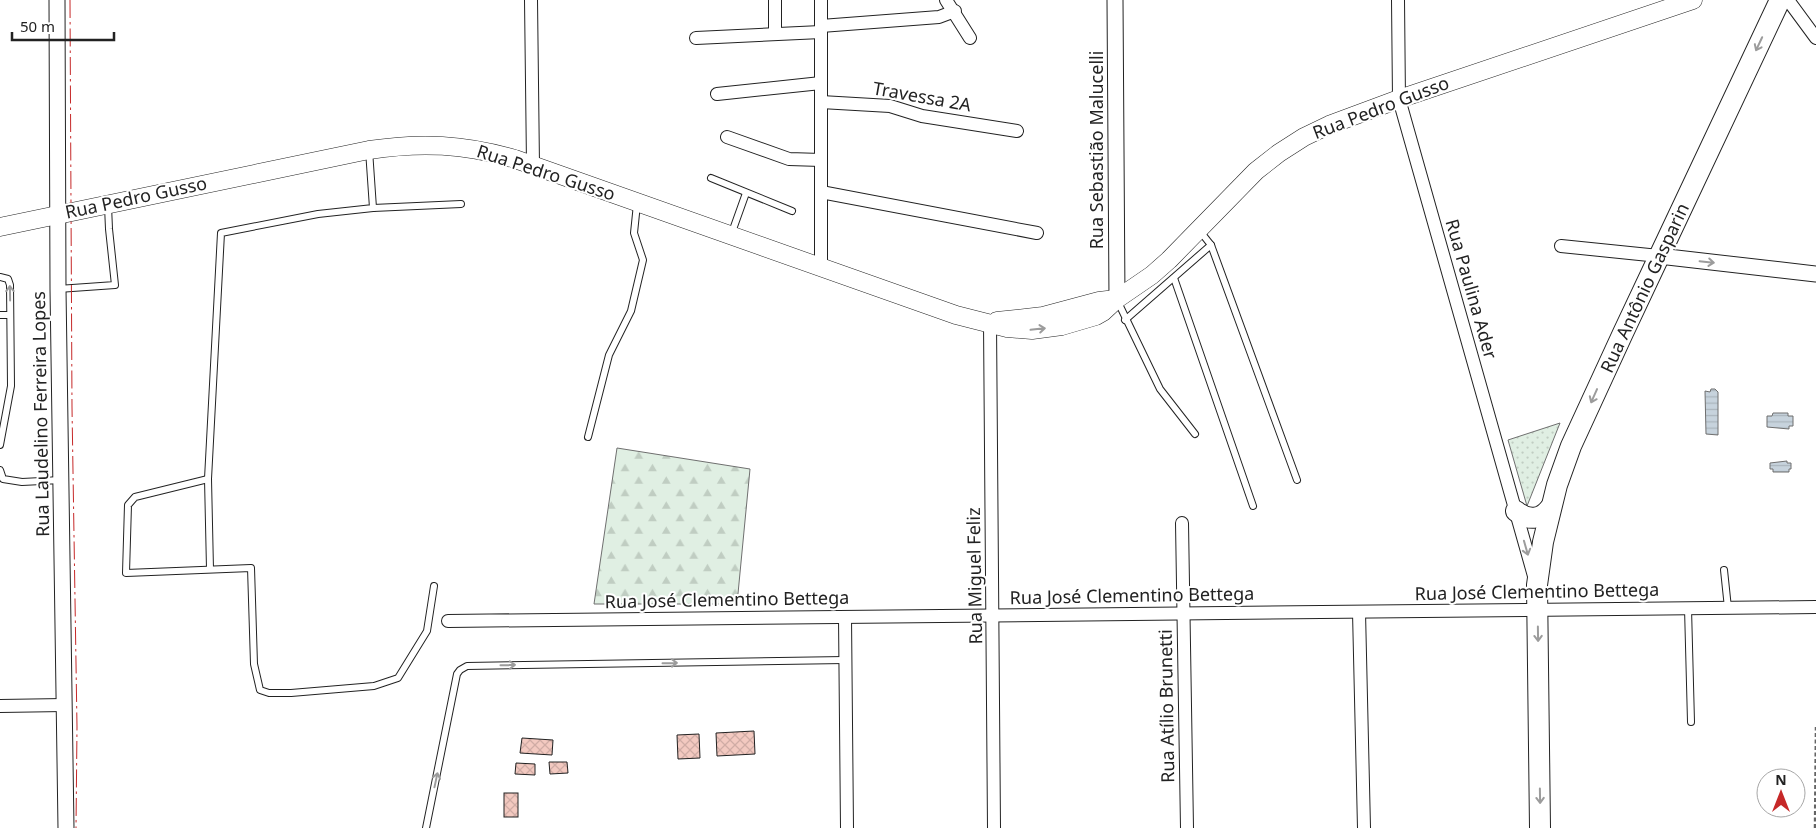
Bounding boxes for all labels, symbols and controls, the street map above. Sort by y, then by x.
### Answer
scale bar [12,10,115,42]
text: 50 m [20,16,55,36]
one-way arrow [1754,36,1764,51]
street label: Rua Sebastião Malucelli [1084,51,1108,249]
street label: Rua Pedro Gusso [1309,70,1452,144]
street label: Travessa 2A [871,76,974,117]
street label: Rua Pedro Gusso [474,138,619,206]
street label: Rua Pedro Gusso [63,170,209,224]
street label: Rua Antônio Gasparin [1594,199,1694,376]
street label: Rua Paulina Ader [1441,216,1504,362]
one-way arrow [1699,257,1715,267]
one-way arrow [5,285,14,301]
street label: Rua Laudelino Ferreira Lopes [26,291,54,537]
one-way arrow [1029,324,1045,334]
one-way arrow [1589,388,1599,403]
street label: Rua Miguel Feliz [961,507,987,645]
one-way arrow [1522,539,1532,555]
street label: Rua José Clementino Bettega [1414,577,1659,605]
street label: Rua José Clementino Bettega [1009,581,1254,609]
street label: Rua José Clementino Bettega [604,585,849,613]
one-way arrow [1533,625,1543,641]
street label: Rua Atílio Brunetti [1153,629,1179,783]
one-way arrow [662,658,678,668]
one-way arrow [500,660,516,670]
north arrow [1756,768,1806,818]
text: N [1775,770,1787,789]
one-way arrow [431,773,441,789]
one-way arrow [1535,788,1545,804]

